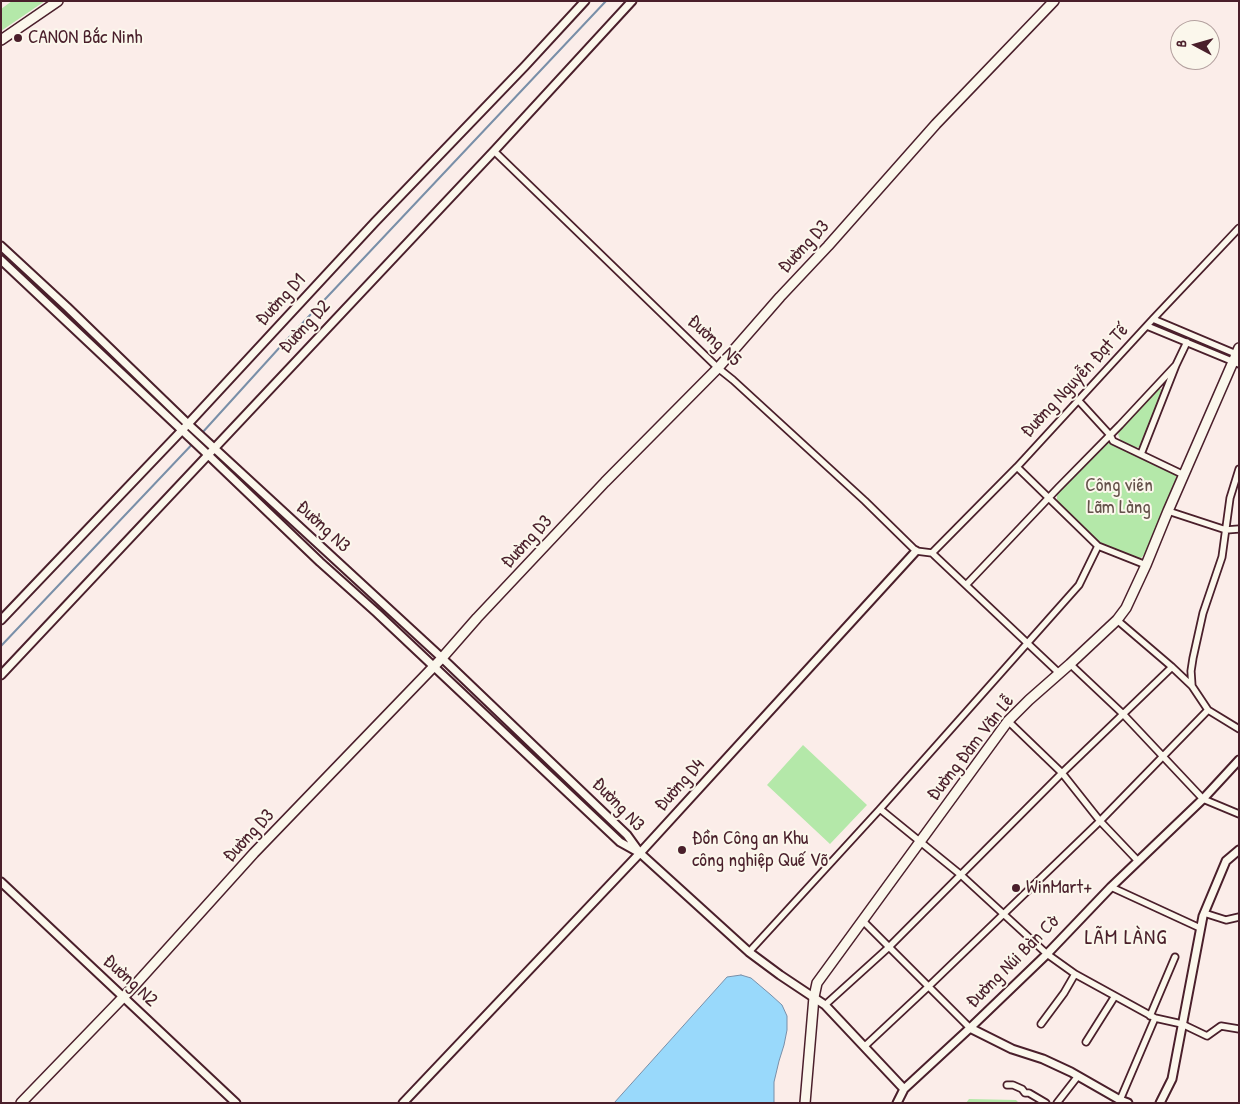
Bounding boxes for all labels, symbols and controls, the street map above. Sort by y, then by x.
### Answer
north arrow [1170,20,1220,70]
place label: CANON Bắc Ninh [28,27,143,49]
marker: CANON Bắc Ninh [12,32,24,44]
text: B [1171,39,1190,48]
street label: Đường D3 [774,216,834,278]
street label: Đường D1 [251,269,311,331]
street label: Đường D2 [274,295,336,359]
street label: Đường N5 [682,310,746,372]
street label: Đường Nguyễn Đạt Tế [1017,319,1133,443]
park label: Công viên Lãm Làng [1085,475,1153,519]
street label: Đường N3 [291,496,355,558]
street label: Đường D3 [497,511,557,573]
street label: Đường Đàm Văn Lễ [923,691,1019,805]
street label: Đường D4 [650,754,710,816]
street label: Đường N3 [587,773,649,837]
street label: Đường D3 [219,805,279,867]
place label: Đồn Công an Khu công nghiệp Quế Võ [692,828,828,872]
marker: Đồn Công an Khu công nghiệp Quế Võ [676,844,688,856]
place label: WinMart+ [1026,877,1092,899]
marker: WinMart+ [1010,882,1022,894]
street label: Đường Núi Bàn Cờ [962,911,1064,1013]
district label: LÃM LÀNG [1084,925,1168,951]
street label: Đường N2 [98,950,162,1012]

